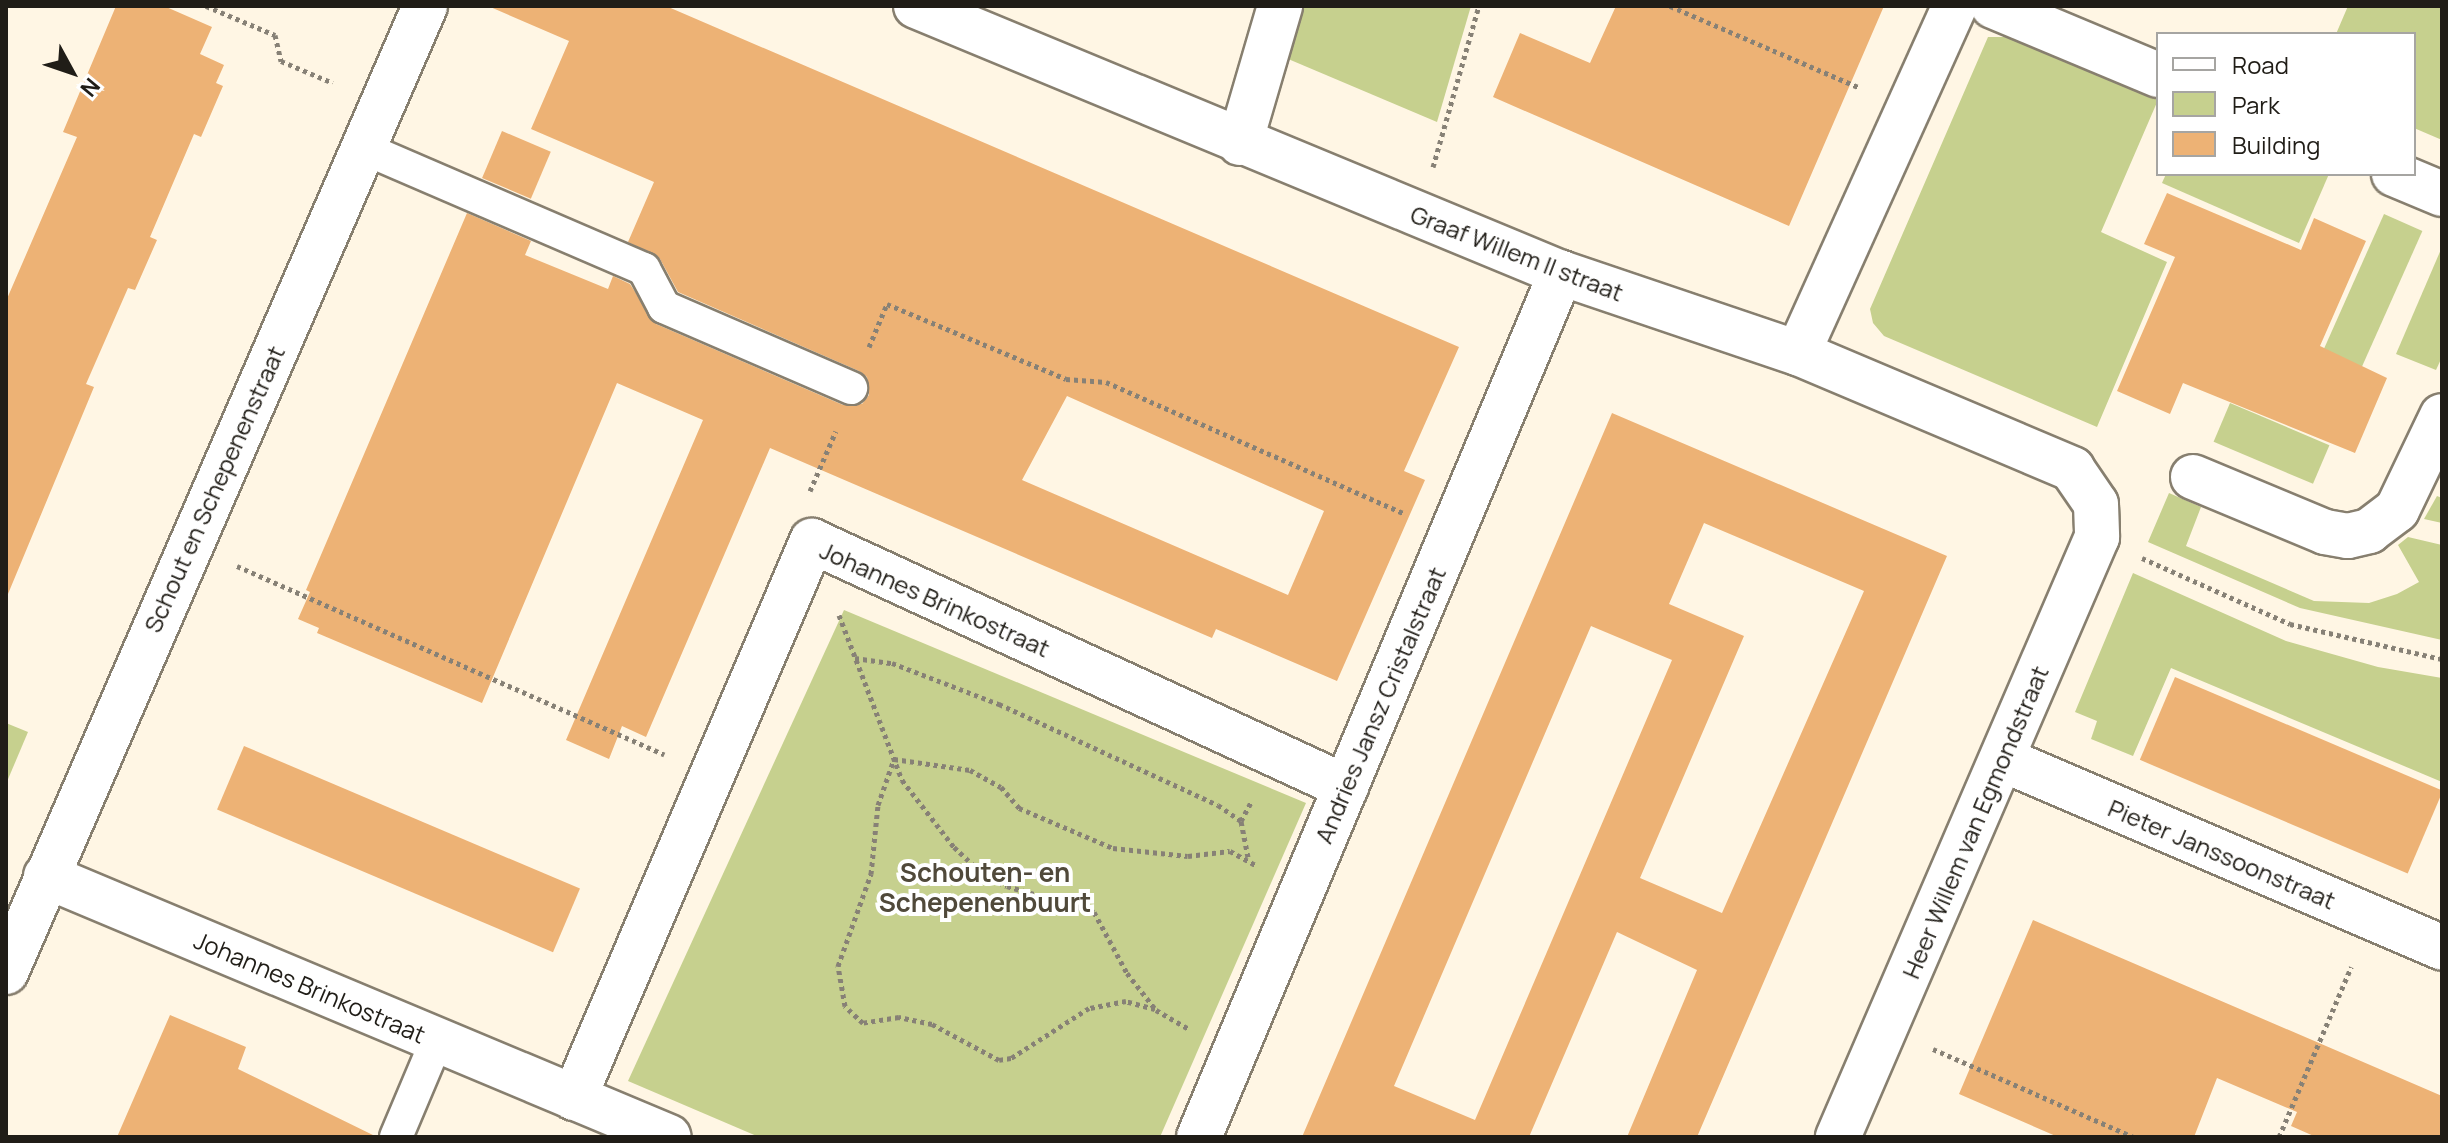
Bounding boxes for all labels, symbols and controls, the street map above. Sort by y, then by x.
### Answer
north arrow [32,32,112,112]
legend [2156,32,2416,176]
text: Road [2232,48,2289,81]
text: N [74,72,107,103]
text: Park [2232,88,2280,121]
text: Building [2232,128,2320,161]
street label: Graaf Willem II straat [1407,199,1627,307]
street label: Schout en Schepenenstraat [138,341,290,637]
street label: Johannes Brinkostraat [816,535,1054,663]
street label: Andries Jansz Cristalstraat [1309,563,1451,847]
street label: Heer Willem van Egmondstraat [1896,661,2054,983]
street label: Pieter Janssoonstraat [2104,793,2340,915]
district label: Schouten- en Schepenenbuurt [879,857,1091,918]
street label: Johannes Brinkostraat [190,925,430,1049]

